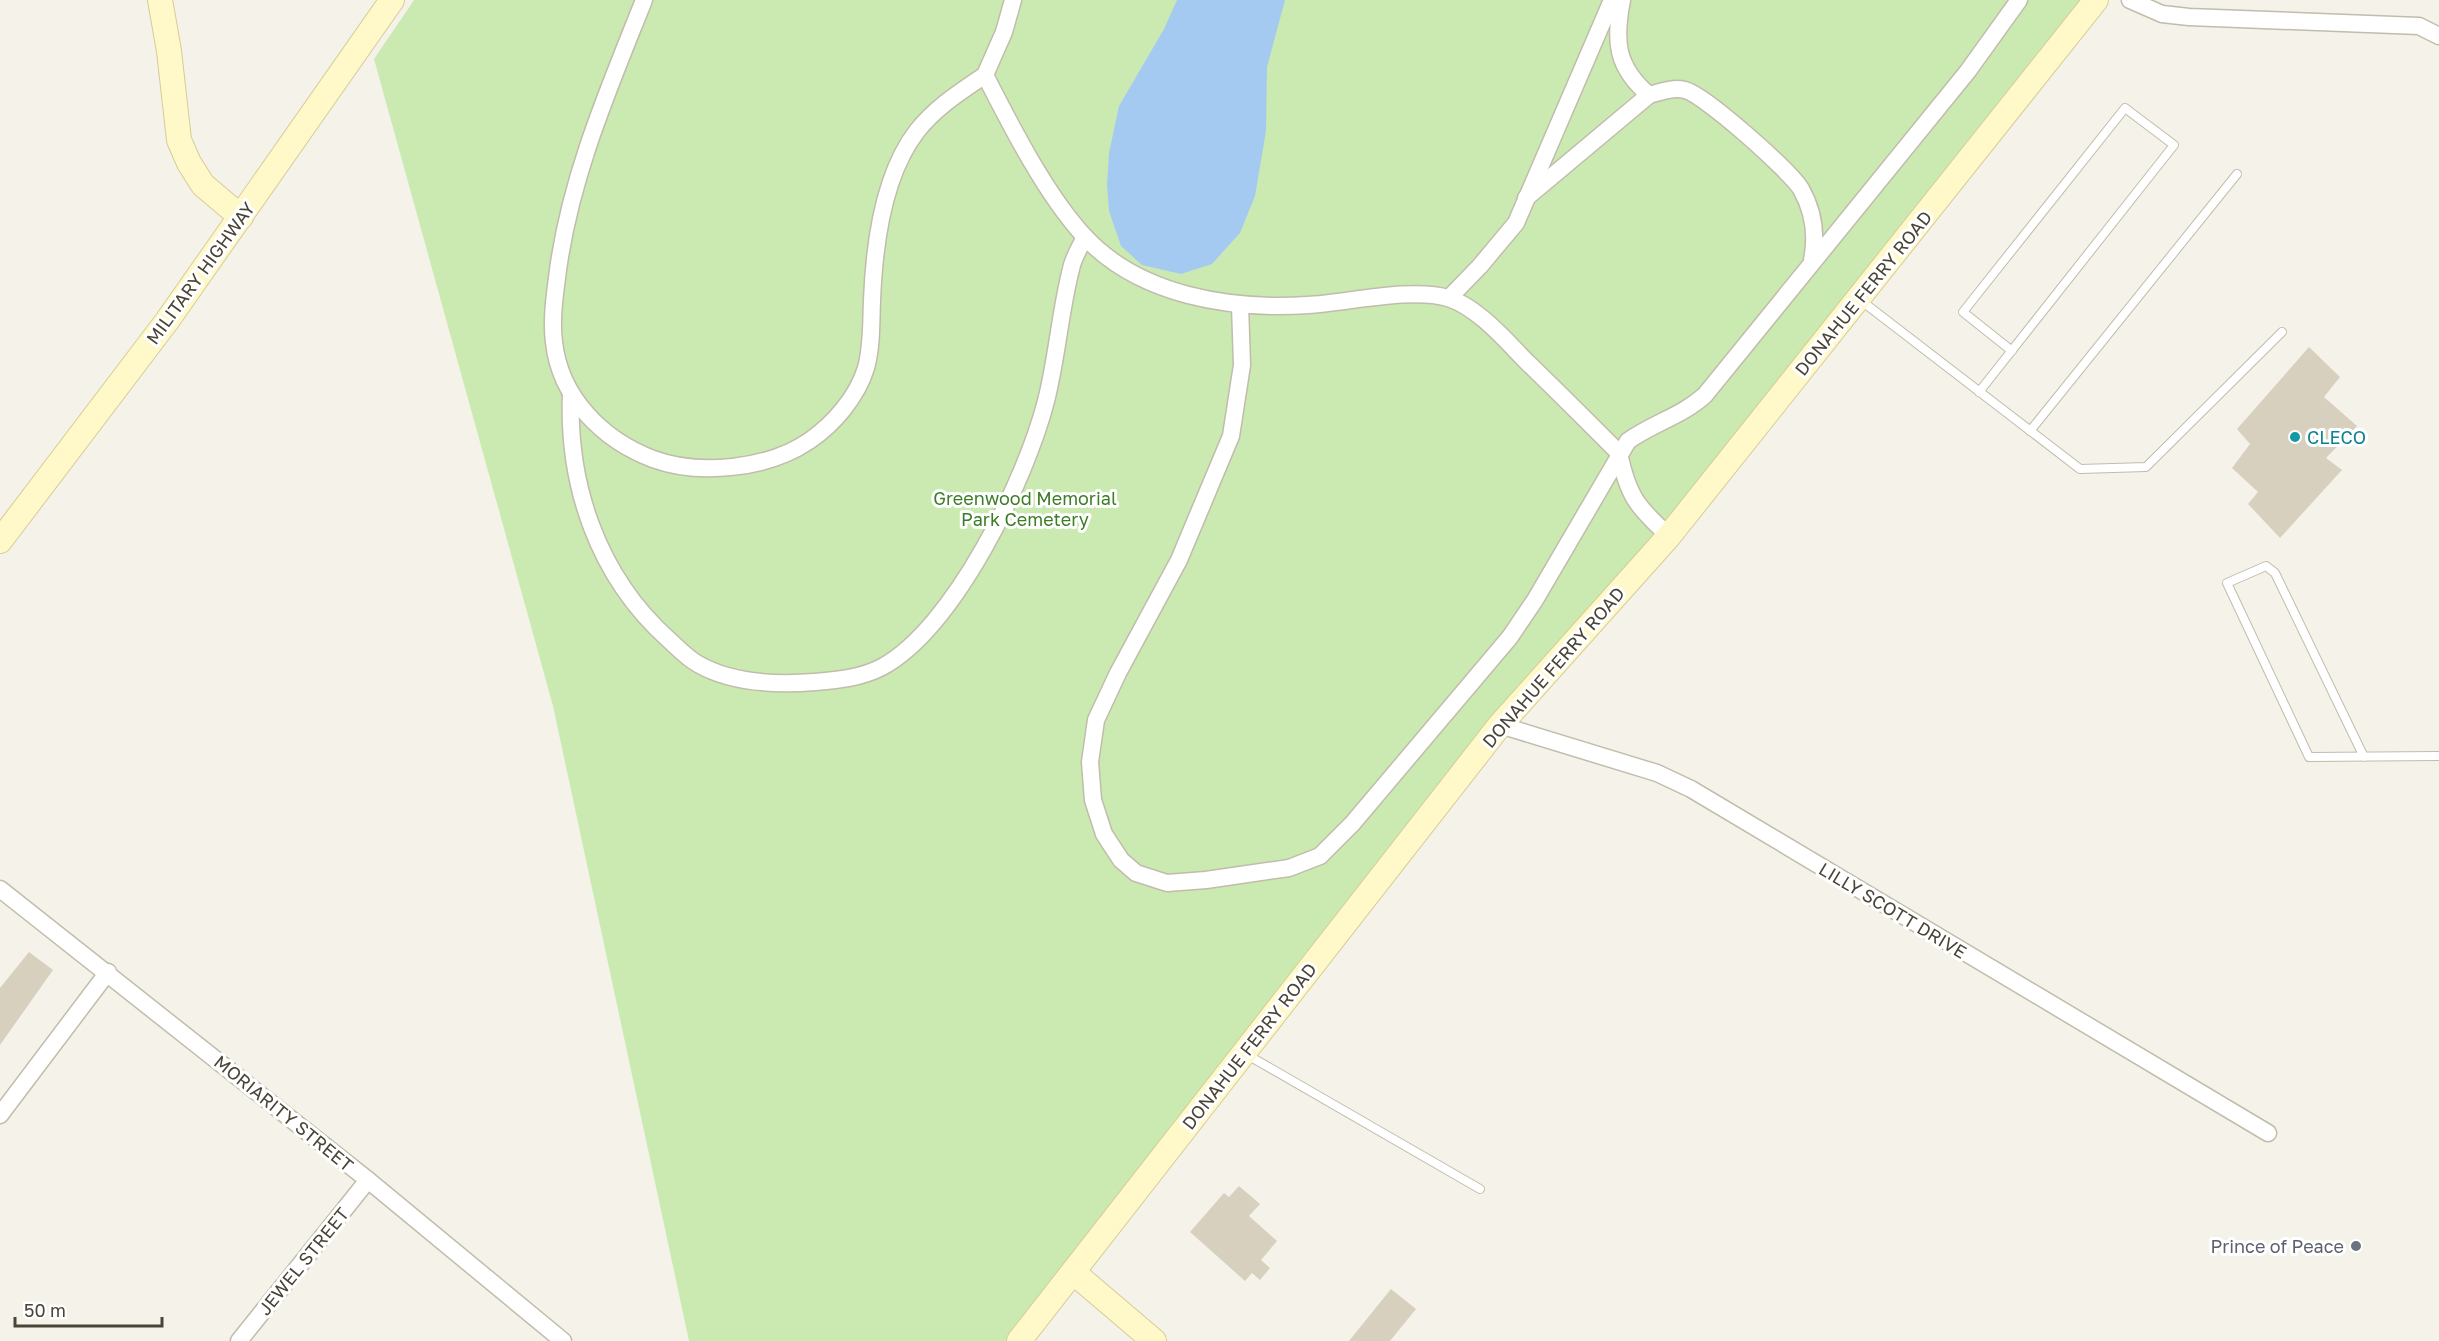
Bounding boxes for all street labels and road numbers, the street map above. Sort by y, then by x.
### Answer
street label: MILITARY HIGHWAY [141,197,259,348]
street label: DONAHUE FERRY ROAD [1790,206,1936,380]
street label: DONAHUE FERRY ROAD [1477,582,1629,752]
street label: LILLY SCOTT DRIVE [1815,857,1971,963]
street label: DONAHUE FERRY ROAD [1177,958,1321,1134]
street label: MORIARITY STREET [210,1050,358,1176]
street label: JEWEL STREET [253,1203,353,1319]

